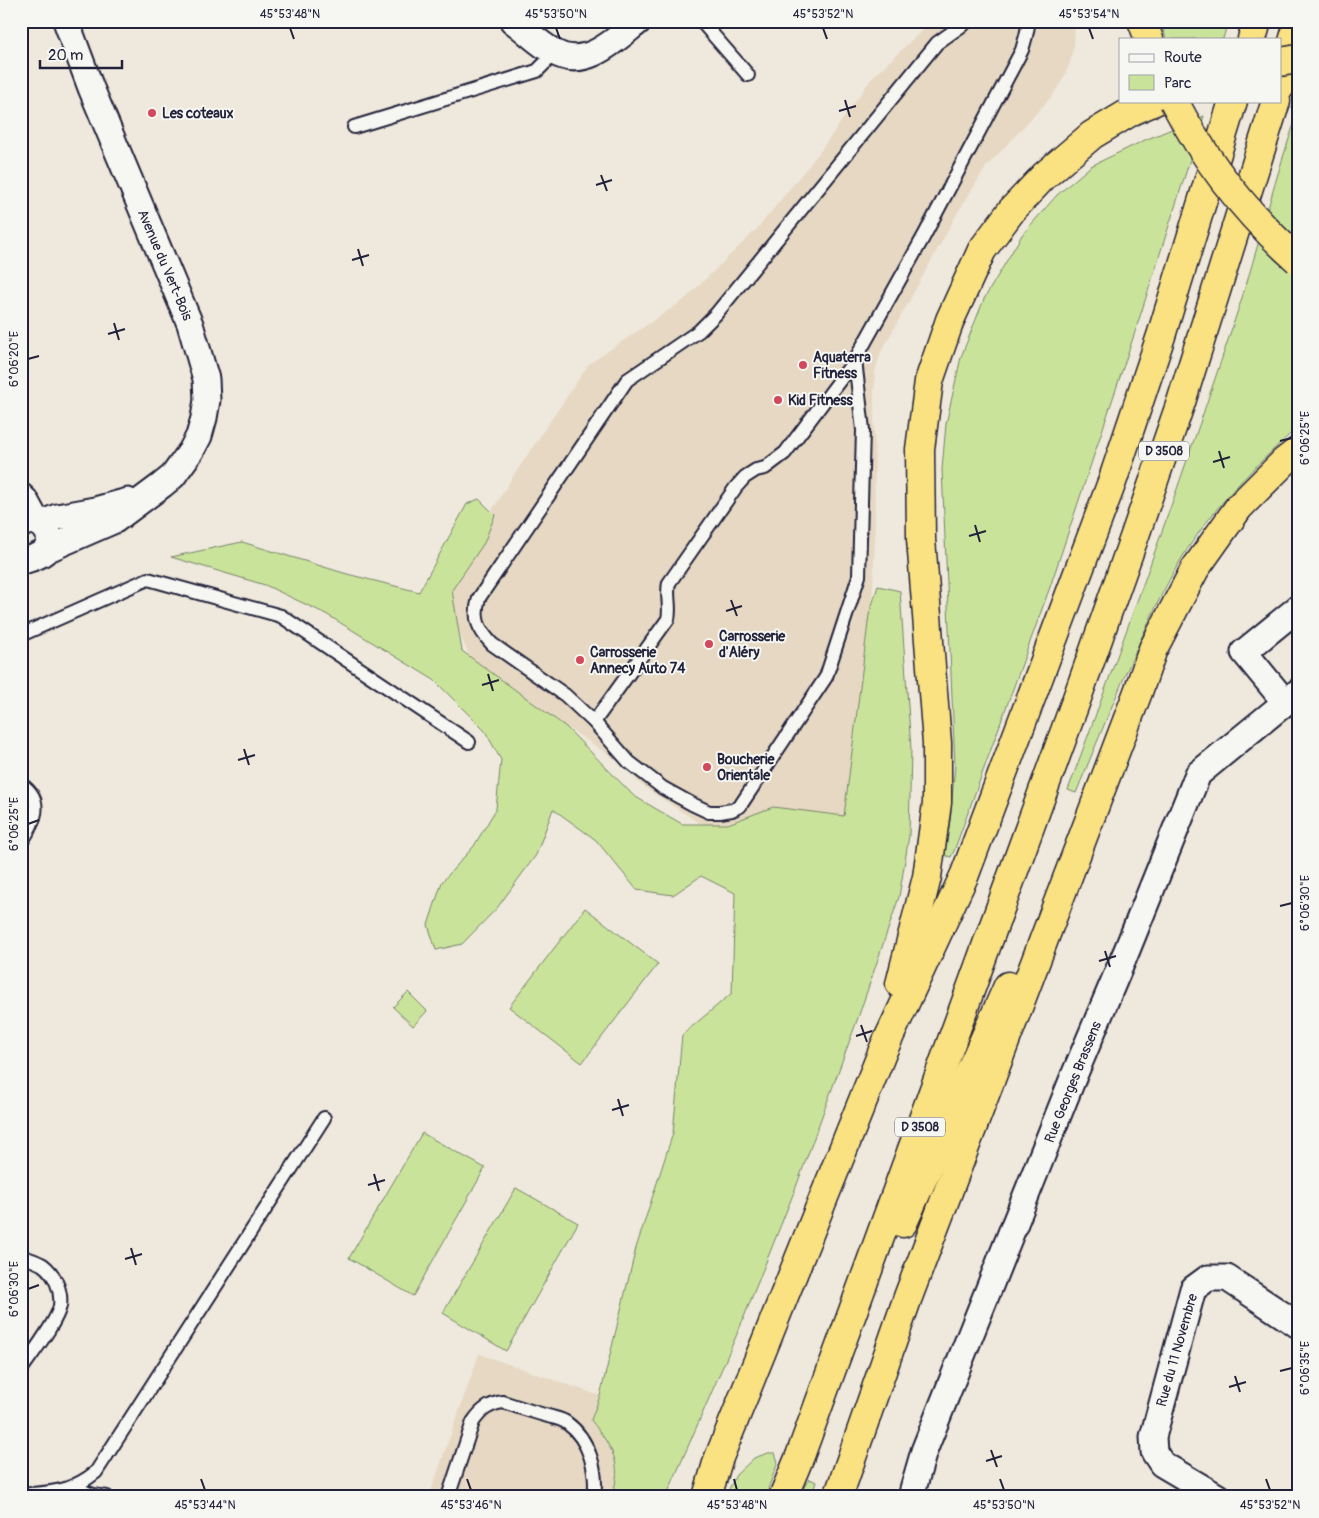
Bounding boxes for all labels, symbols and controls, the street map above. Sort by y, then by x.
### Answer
text: 45°53'48"N [260,7,320,22]
text: 45°53'50"N [525,7,587,22]
text: 45°53'52"N [793,7,853,22]
text: 45°53'54"N [1059,7,1119,22]
scale bar [40,38,122,70]
legend [1119,38,1282,102]
text: 20 m [48,46,83,65]
text: Route [1164,48,1202,67]
text: Parc [1164,74,1192,93]
place label: Les coteaux [162,105,234,122]
marker: Les coteaux [146,107,158,119]
street label: Avenue du Vert-Bois [134,207,196,324]
text: 6°06'20"E [7,331,22,387]
place label: Aquaterra Fitness [813,349,871,382]
marker: Aquaterra Fitness [797,359,809,371]
place label: Kid Fitness [788,392,853,409]
marker: Kid Fitness [772,394,784,406]
text: 6°06'25"E [1298,411,1313,465]
road number: D 3508 [1139,442,1189,461]
place label: Carrosserie d'Aléry [719,628,786,661]
marker: Carrosserie d'Aléry [703,638,715,650]
place label: Carrosserie Annecy Auto 74 [590,644,686,677]
marker: Carrosserie Annecy Auto 74 [574,654,586,666]
place label: Boucherie Orientale [717,751,776,784]
marker: Boucherie Orientale [701,761,713,773]
text: 6°06'25"E [7,797,22,851]
text: 6°06'30"E [1298,875,1313,931]
street label: Rue Georges Brassens [1041,1018,1105,1145]
road number: D 3508 [895,1118,945,1136]
text: 6°06'30"E [7,1261,22,1317]
street label: Rue du 11 Novembre [1153,1291,1201,1409]
text: 6°06'35"E [1298,1341,1313,1395]
text: 45°53'44"N [174,1498,236,1513]
text: 45°53'46"N [440,1498,502,1513]
text: 45°53'48"N [707,1498,767,1513]
text: 45°53'50"N [973,1498,1035,1513]
text: 45°53'52"N [1240,1498,1300,1513]

